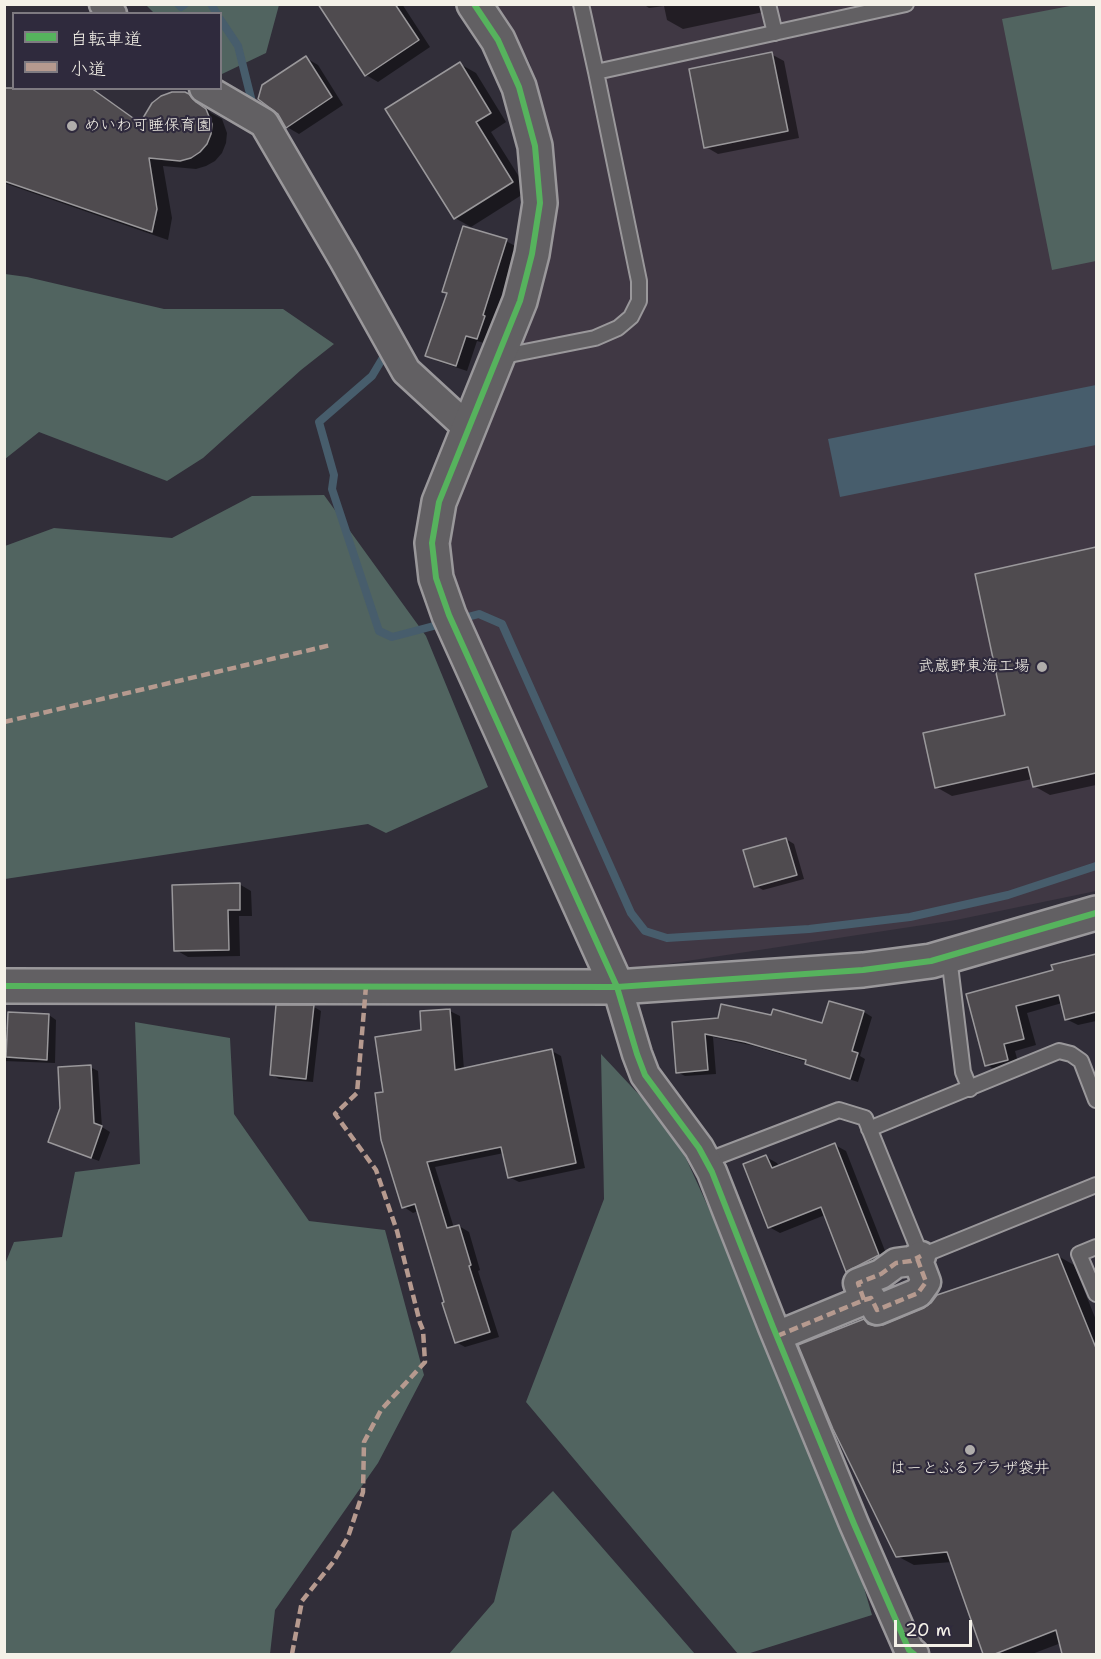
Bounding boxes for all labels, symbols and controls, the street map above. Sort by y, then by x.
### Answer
legend [12,12,222,90]
text: 自転車道 [70,27,142,51]
text: 小道 [70,57,106,81]
place label: めいわ可睡保育園 [84,116,212,136]
marker: めいわ可睡保育園 [65,119,79,133]
place label: 武蔵野東海工場 [918,657,1030,677]
marker: 武蔵野東海工場 [1035,660,1049,674]
marker: はーとふるプラザ袋井 [963,1443,977,1457]
place label: はーとふるプラザ袋井 [890,1459,1050,1479]
scale bar [897,1608,975,1646]
text: 20 m [905,1618,951,1642]

